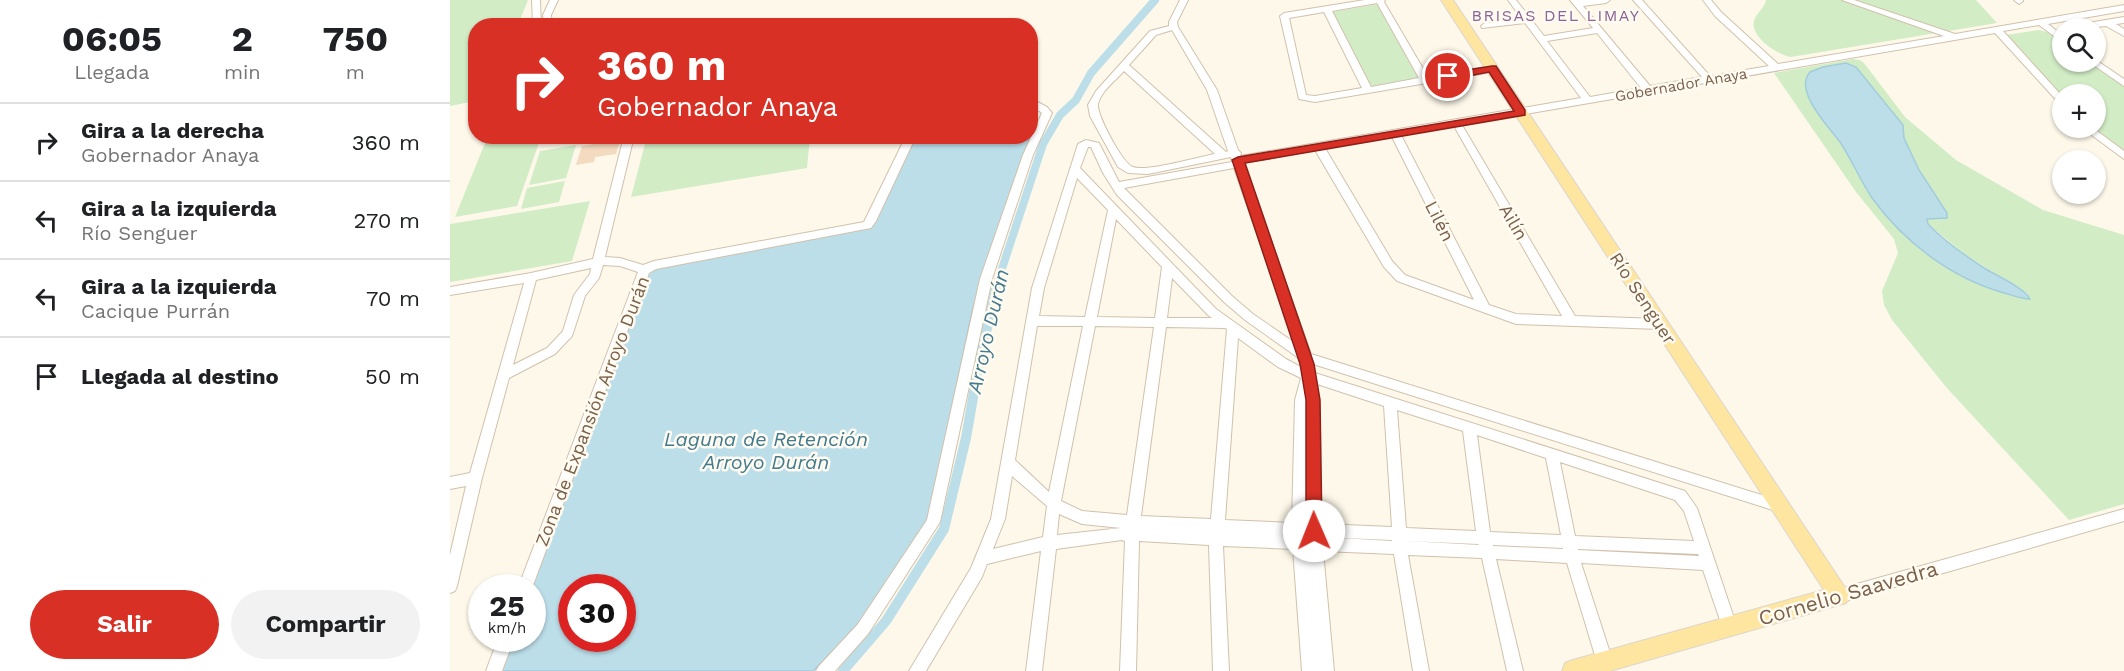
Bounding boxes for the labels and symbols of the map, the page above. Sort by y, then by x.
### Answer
district label: BRISAS DEL LIMAY [1471,6,1641,25]
pin [1422,50,1473,101]
street label: Gobernador Anaya [1614,64,1749,105]
street label: Lilén [1421,197,1459,245]
street label: Ailín [1495,200,1533,244]
street label: Río Senguer [1606,248,1680,348]
water label: Arroyo Durán [962,267,1014,396]
street label: Zona de Expansión Arroyo Durán [531,273,653,549]
water label: Laguna de Retención Arroyo Durán [664,427,868,474]
position arrow [1282,499,1346,563]
street label: Cornelio Saavedra [1755,555,1941,631]
speed limit sign: 30 [558,574,636,652]

